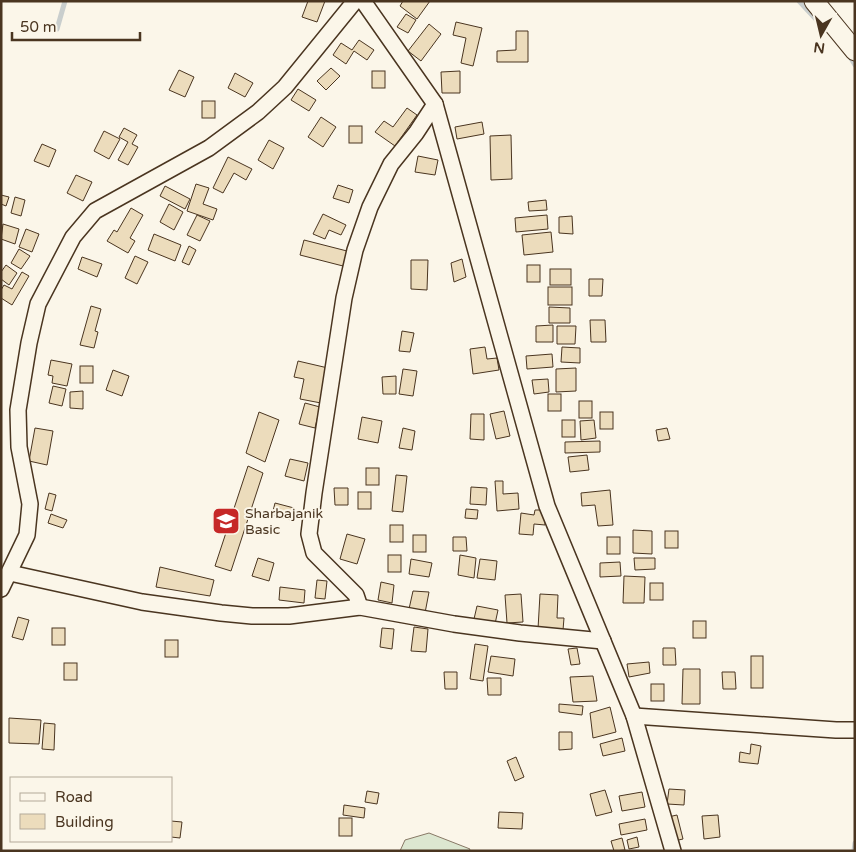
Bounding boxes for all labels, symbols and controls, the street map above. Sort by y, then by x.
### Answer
scale bar [12,10,140,42]
north arrow [796,10,846,60]
text: 50 m [20,18,57,36]
text: N [813,38,826,57]
place label: Sharbajanik Basic [245,505,323,538]
school or university icon: Sharbajanik Basic [211,506,241,536]
legend [10,777,172,842]
text: Road [55,788,93,806]
text: Building [55,813,114,831]

